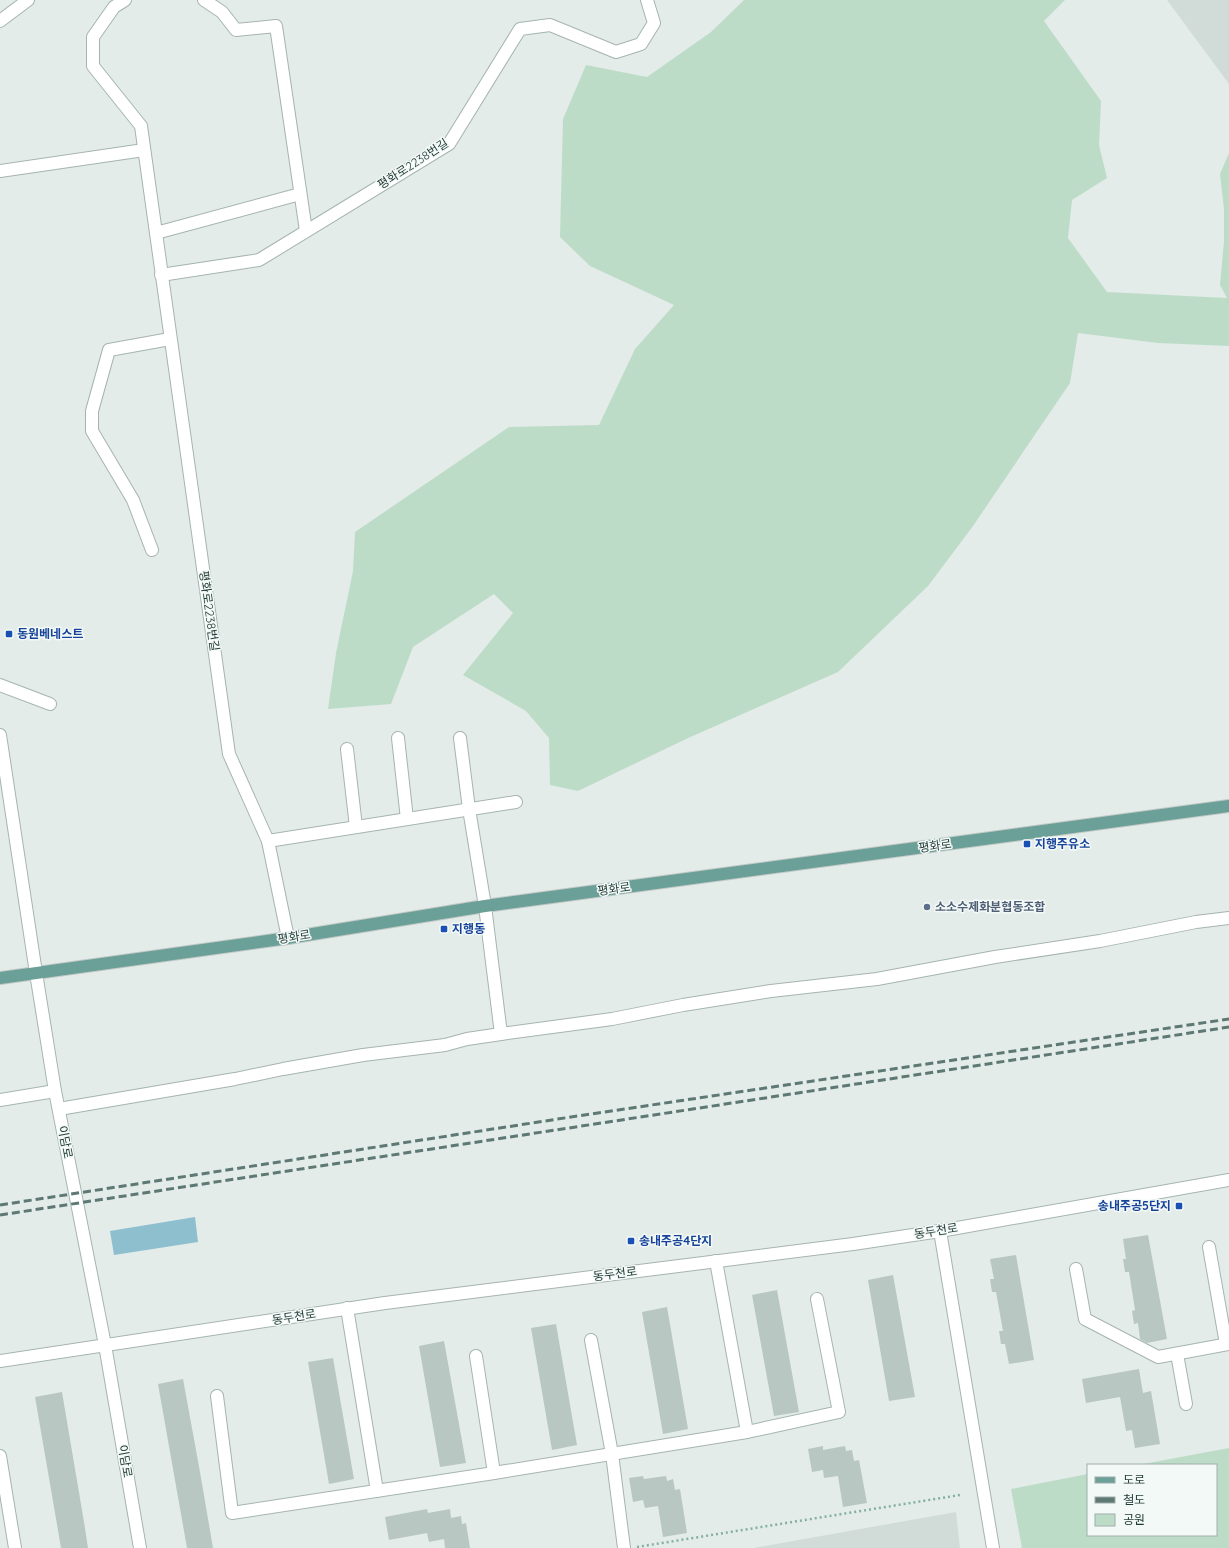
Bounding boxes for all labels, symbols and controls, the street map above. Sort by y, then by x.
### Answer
street label: 평화로2238번길 [375,135,451,192]
street label: 평화로2238번길 [196,570,223,652]
place label: 동원베네스트 [17,626,83,641]
marker: 동원베네스트 [4,629,14,639]
street label: 평화로 [917,836,952,855]
place label: 지행주유소 [1035,836,1090,851]
marker: 지행주유소 [1022,839,1032,849]
street label: 평화로 [596,879,631,898]
place label: 소소수제화분협동조합 [935,899,1045,914]
marker: 소소수제화분협동조합 [922,902,932,912]
place label: 지행동 [452,921,485,936]
marker: 지행동 [439,924,449,934]
street label: 평화로 [276,927,311,947]
street label: 이담로 [55,1124,76,1160]
place label: 송내주공5단지 [1098,1198,1171,1213]
marker: 송내주공5단지 [1174,1201,1184,1211]
street label: 동두천로 [913,1220,959,1241]
place label: 송내주공4단지 [639,1233,712,1248]
marker: 송내주공4단지 [626,1236,636,1246]
street label: 동두천로 [592,1263,638,1284]
street label: 동두천로 [271,1306,317,1327]
street label: 이담로 [115,1443,136,1479]
legend [1087,1464,1217,1536]
text: 도로 [1123,1472,1145,1487]
text: 철도 [1123,1492,1145,1507]
text: 공원 [1123,1512,1145,1527]

